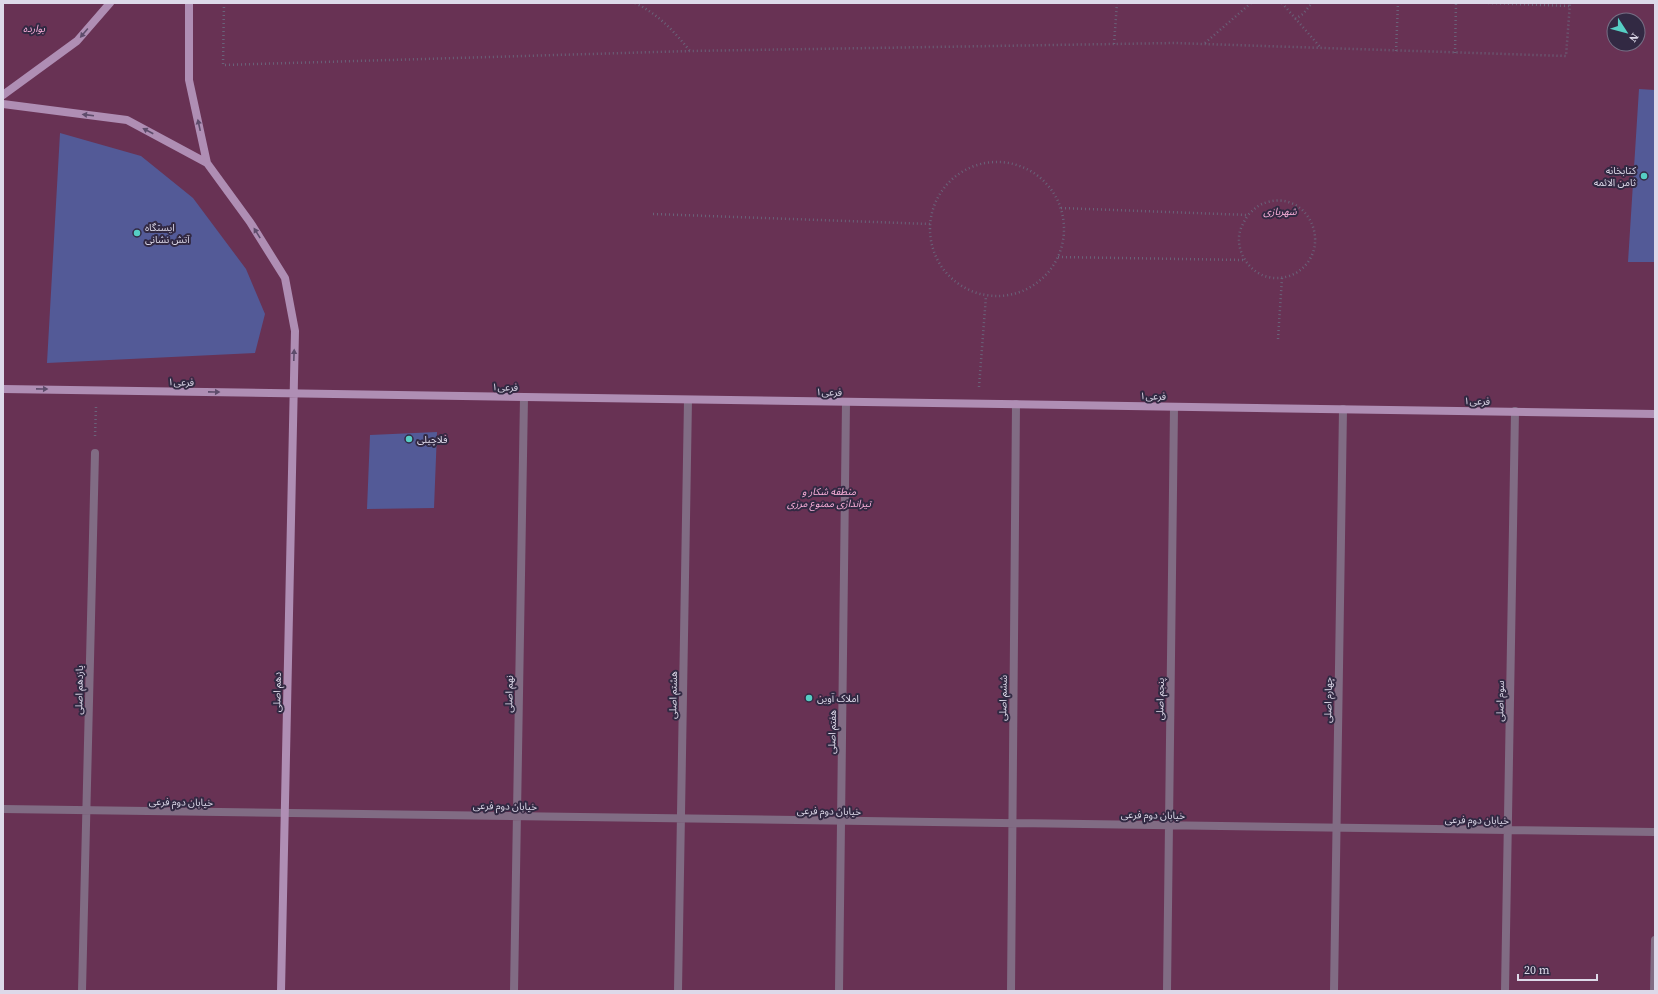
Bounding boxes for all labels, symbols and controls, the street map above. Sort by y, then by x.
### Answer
north arrow [1606,12,1646,52]
park label: بوارده [23,22,45,35]
one-way arrow [80,27,89,38]
text: N [1625,30,1642,45]
one-way arrow [82,112,94,118]
one-way arrow [195,119,201,131]
one-way arrow [142,128,154,135]
place label: کتابخانه ثامن الائمه [1594,164,1637,189]
marker: کتابخانه ثامن الائمه [1639,171,1649,181]
park label: شهربازی [1263,205,1297,218]
place label: ایستگاه آتش نشانی [145,221,191,246]
marker: ایستگاه آتش نشانی [132,228,142,238]
one-way arrow [254,228,261,239]
one-way arrow [290,349,297,361]
street label: فرعی۱ [168,375,195,389]
street label: فرعی۱ [492,380,519,394]
street label: فرعی۱ [816,385,843,399]
one-way arrow [36,386,49,392]
one-way arrow [208,389,221,395]
street label: فرعی۱ [1140,389,1167,403]
street label: فرعی۱ [1464,394,1491,408]
place label: فلاچیلی [417,433,448,446]
marker: فلاچیلی [404,434,414,444]
park label: منطقه شکار و تیراندازی ممنوع مرزی [787,485,873,511]
street label: یازدهم اصلی [72,665,87,715]
street label: هشتم اصلی [666,671,681,719]
street label: دهم اصلی [270,672,285,712]
street label: نهم اصلی [502,675,517,713]
street label: ششم اصلی [996,675,1011,721]
street label: چهارم اصلی [1321,677,1337,723]
street label: پنجم اصلی [1153,678,1168,720]
street label: سوم اصلی [1493,680,1509,722]
place label: املاک آوین [817,692,859,705]
marker: املاک آوین [804,693,814,703]
street label: هفتم اصلی [825,710,840,754]
street label: خیابان دوم فرعی [149,795,213,811]
street label: خیابان دوم فرعی [473,799,537,815]
street label: خیابان دوم فرعی [797,804,861,820]
street label: خیابان دوم فرعی [1121,808,1185,824]
street label: خیابان دوم فرعی [1445,813,1509,829]
scale bar [1518,956,1597,982]
text: 20 m [1524,962,1550,978]

